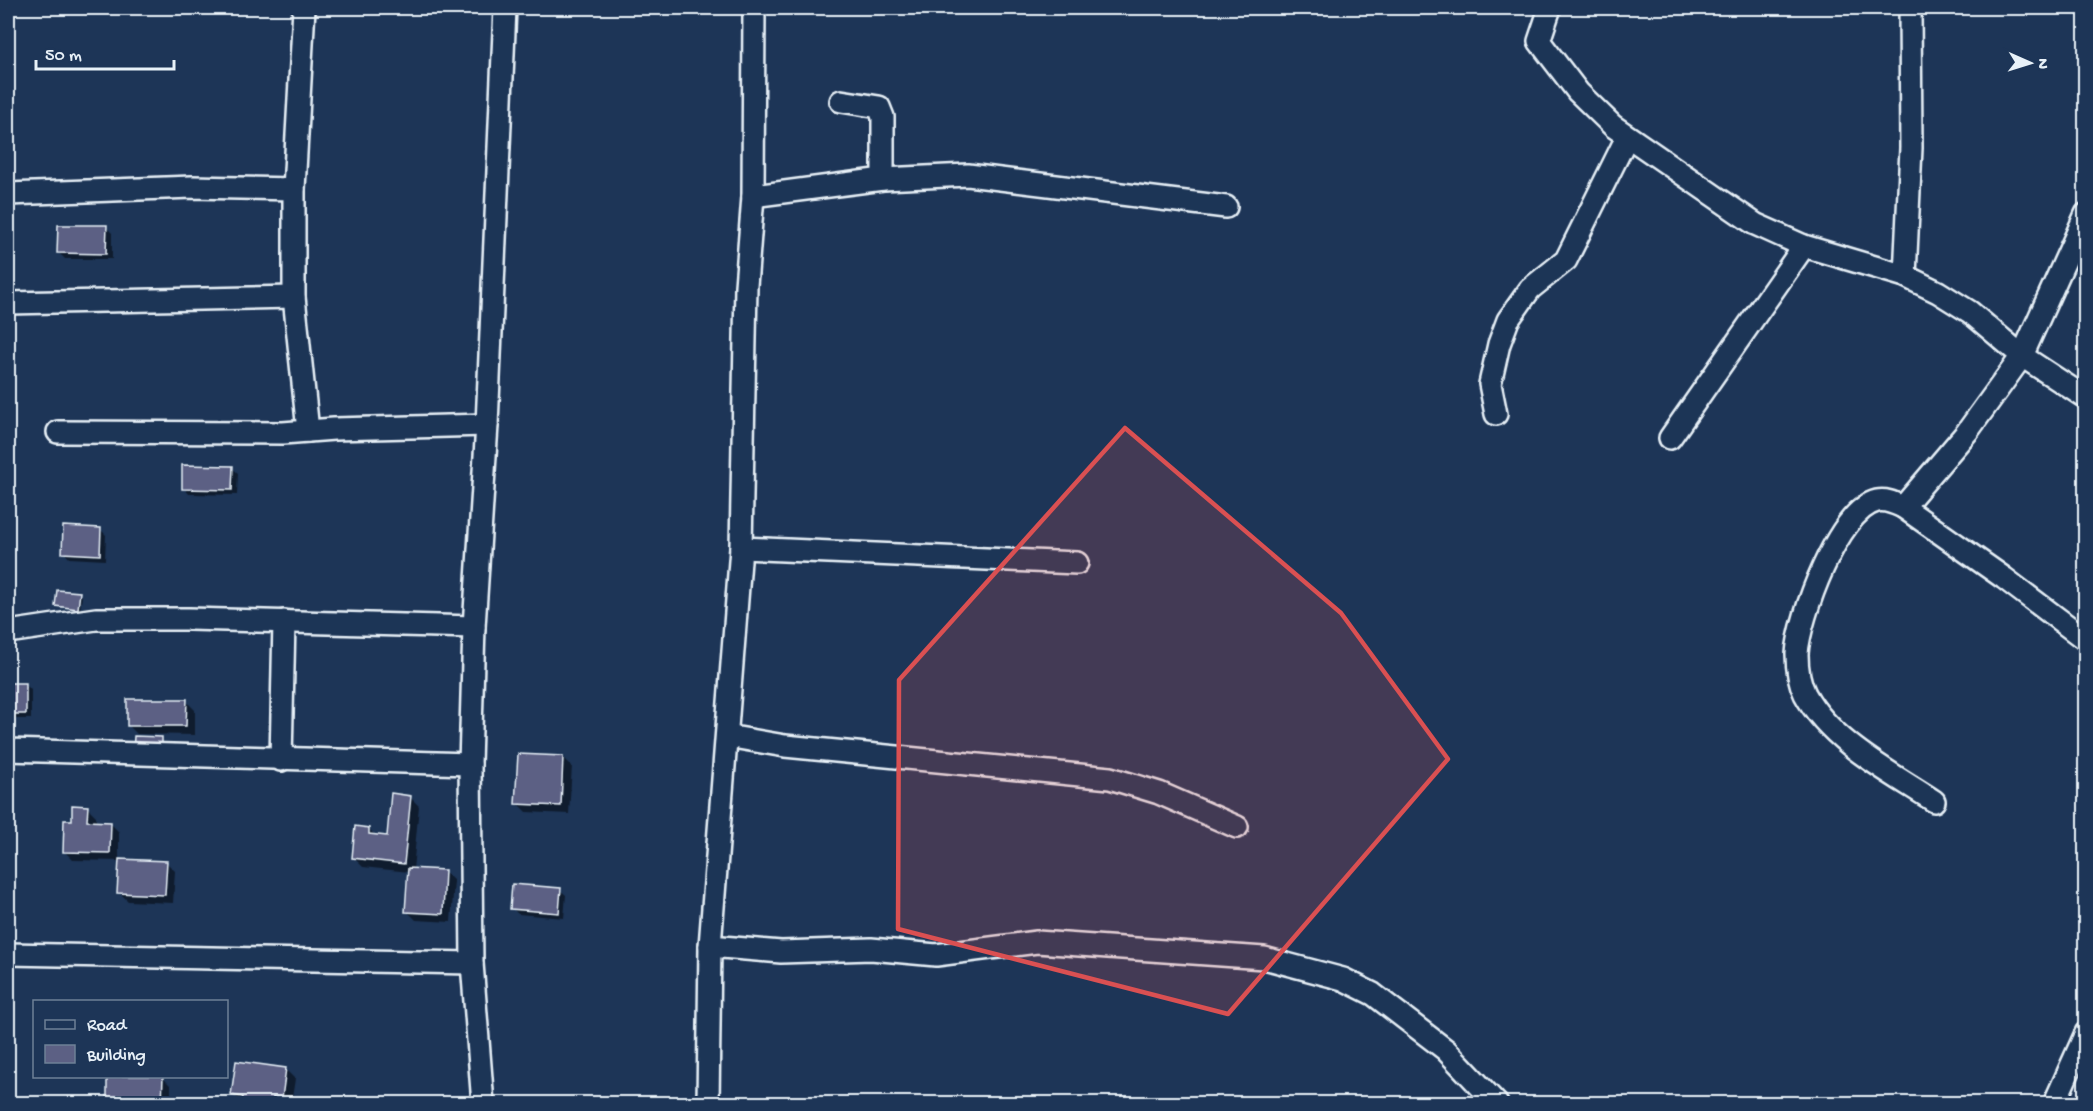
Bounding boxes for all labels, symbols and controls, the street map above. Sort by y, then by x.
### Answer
scale bar [36,33,174,71]
north arrow [2000,33,2060,93]
text: 50 m [45,46,82,67]
text: N [2032,58,2051,70]
legend [33,1000,228,1078]
text: Road [87,1016,128,1037]
text: Building [86,1046,146,1067]

